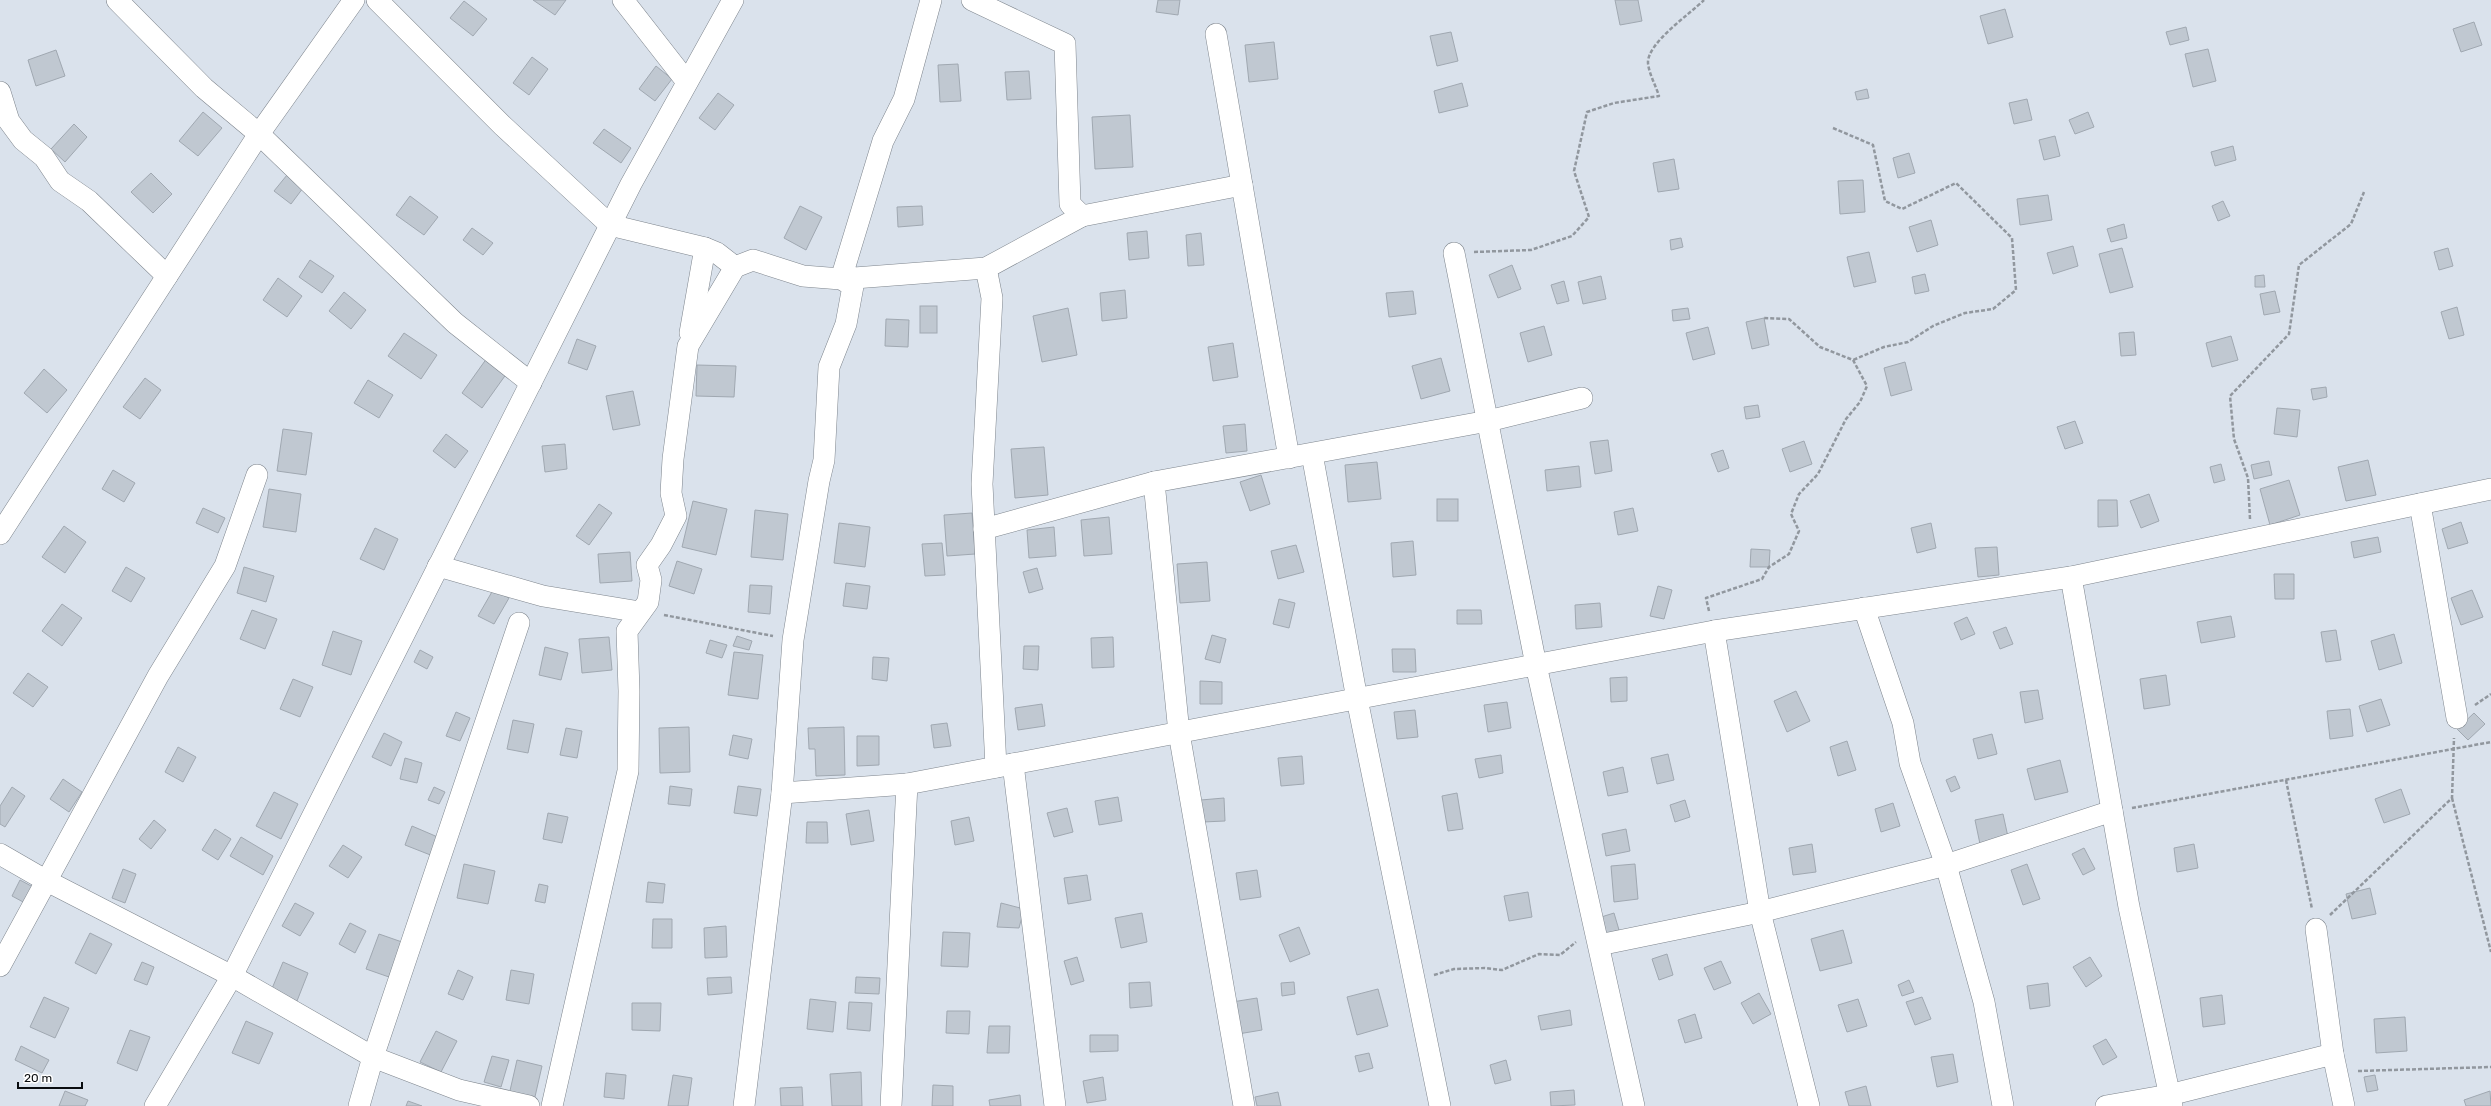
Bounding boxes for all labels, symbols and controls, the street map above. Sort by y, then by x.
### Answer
scale bar [18,1064,82,1090]
text: 20 m [24,1071,52,1085]

